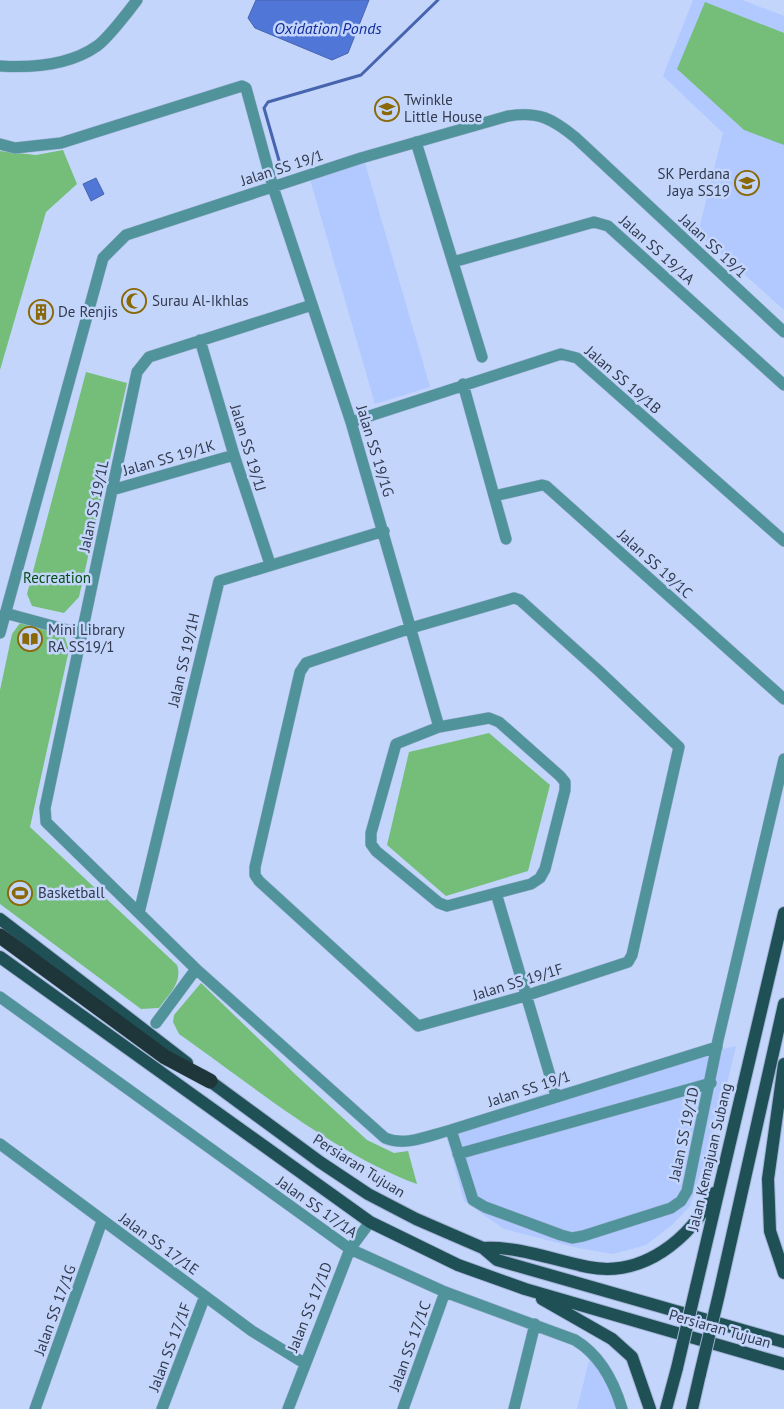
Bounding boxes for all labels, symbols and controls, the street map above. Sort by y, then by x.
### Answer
water label: Oxidation Ponds [274,18,382,38]
place label: Twinkle Little House [404,90,482,126]
school or university icon: Twinkle Little House [374,96,400,122]
street label: Jalan SS 19/1 [237,145,325,190]
place label: SK Perdana Jaya SS19 [658,164,730,200]
school or university icon: SK Perdana Jaya SS19 [734,170,760,196]
street label: Jalan SS 19/1 [675,209,751,282]
street label: Jalan SS 19/1A [615,210,699,288]
mosque icon: Surau Al-Ikhlas [121,288,147,314]
place label: Surau Al-Ikhlas [152,291,249,310]
building icon: De Renjis [28,299,54,325]
place label: De Renjis [58,302,118,321]
street label: Jalan SS 19/1B [581,341,665,418]
street label: Jalan SS 19/1J [226,401,271,494]
street label: Jalan SS 19/1G [352,402,398,499]
street label: Jalan SS 19/1K [120,435,217,480]
street label: Jalan SS 19/1L [74,458,113,555]
street label: Jalan SS 19/1C [613,524,697,602]
park label: Recreation [23,568,91,587]
street label: Jalan SS 19/1H [163,611,204,710]
place label: Mini Library RA SS19/1 [48,620,125,656]
library icon: Mini Library RA SS19/1 [17,626,43,652]
sports icon: Basketball [7,880,33,906]
place label: Basketball [38,883,105,902]
street label: Jalan SS 19/1F [469,959,565,1005]
street label: Jalan SS 19/1 [484,1066,572,1111]
street label: Jalan Kemajuan Subang [683,1081,736,1234]
street label: Jalan SS 19/1D [664,1085,703,1184]
street label: Persiaran Tujuan [310,1130,409,1202]
street label: Jalan SS 17/1A [272,1171,362,1242]
street label: Jalan SS 17/1E [115,1208,203,1279]
street label: Jalan SS 17/1D [282,1259,336,1356]
street label: Jalan SS 17/1G [29,1262,80,1359]
street label: Jalan SS 17/1C [384,1298,435,1394]
street label: Jalan SS 17/1F [144,1300,195,1395]
street label: Persiaran Tujuan [667,1305,773,1352]

